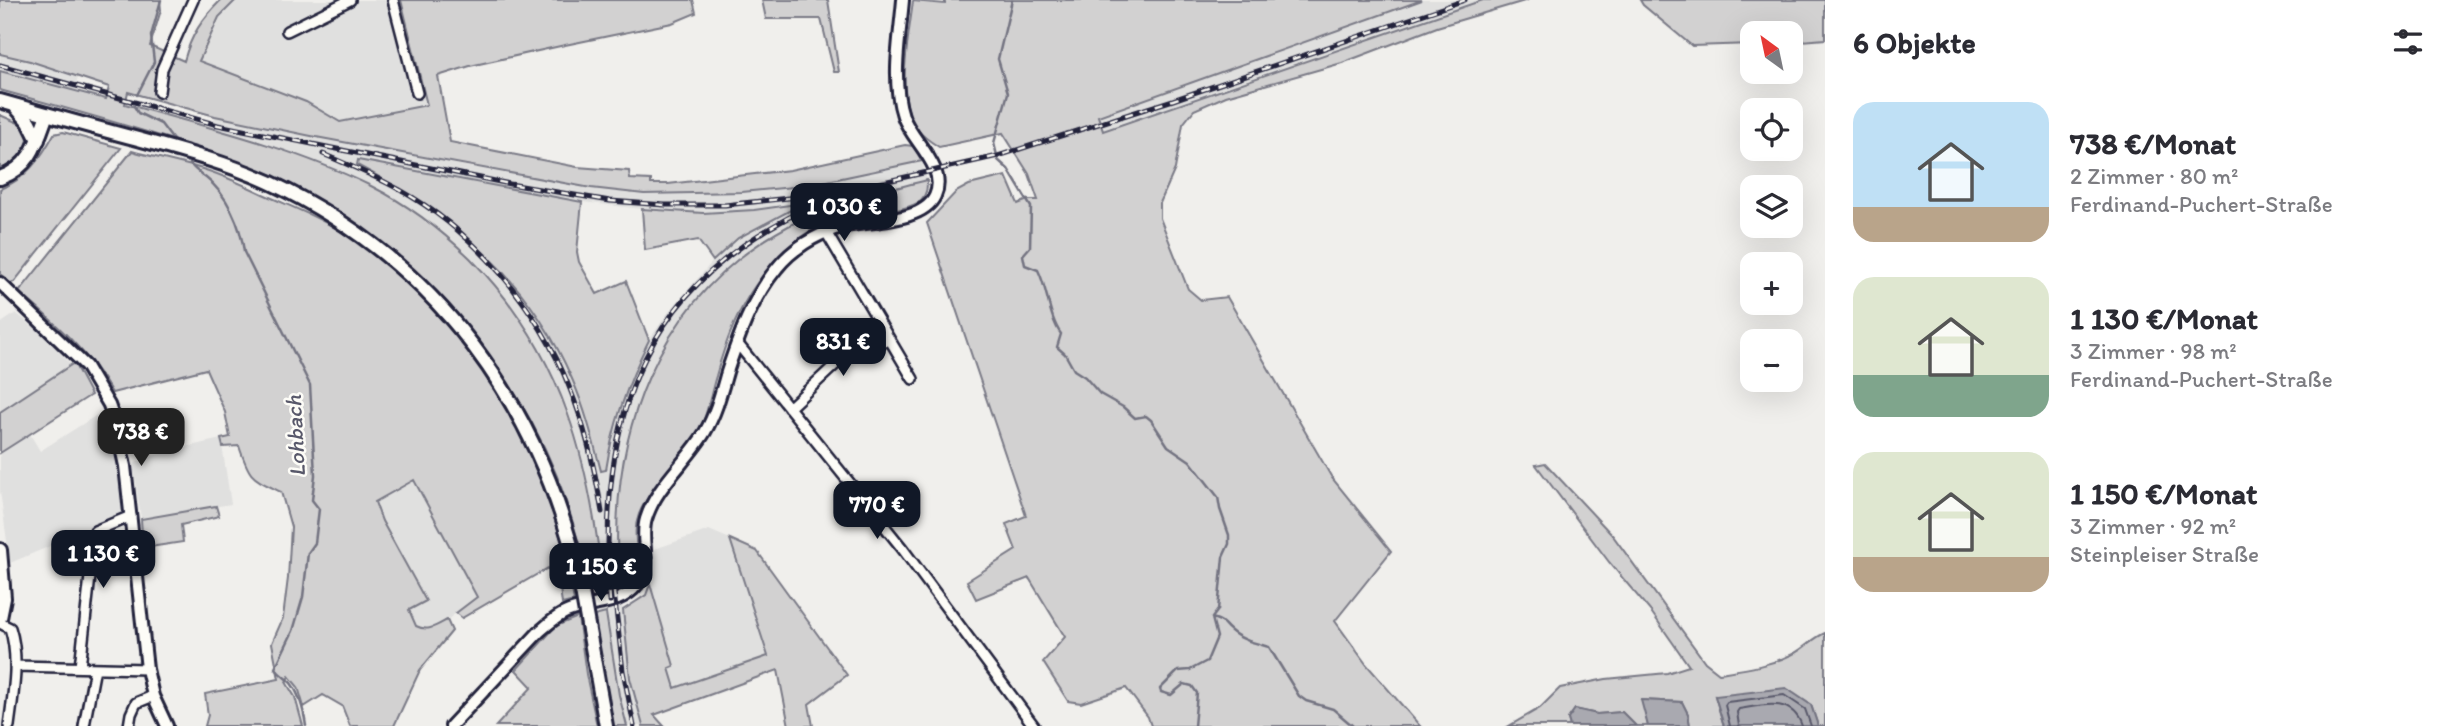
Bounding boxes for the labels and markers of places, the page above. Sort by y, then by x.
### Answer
pin: 1 030 € [779,184,909,243]
pin: 831 € [794,318,892,378]
pin: 738 € [92,408,190,468]
pin: 770 € [828,482,926,541]
pin: 1 130 € [38,530,168,590]
pin: 1 150 € [536,544,666,603]

